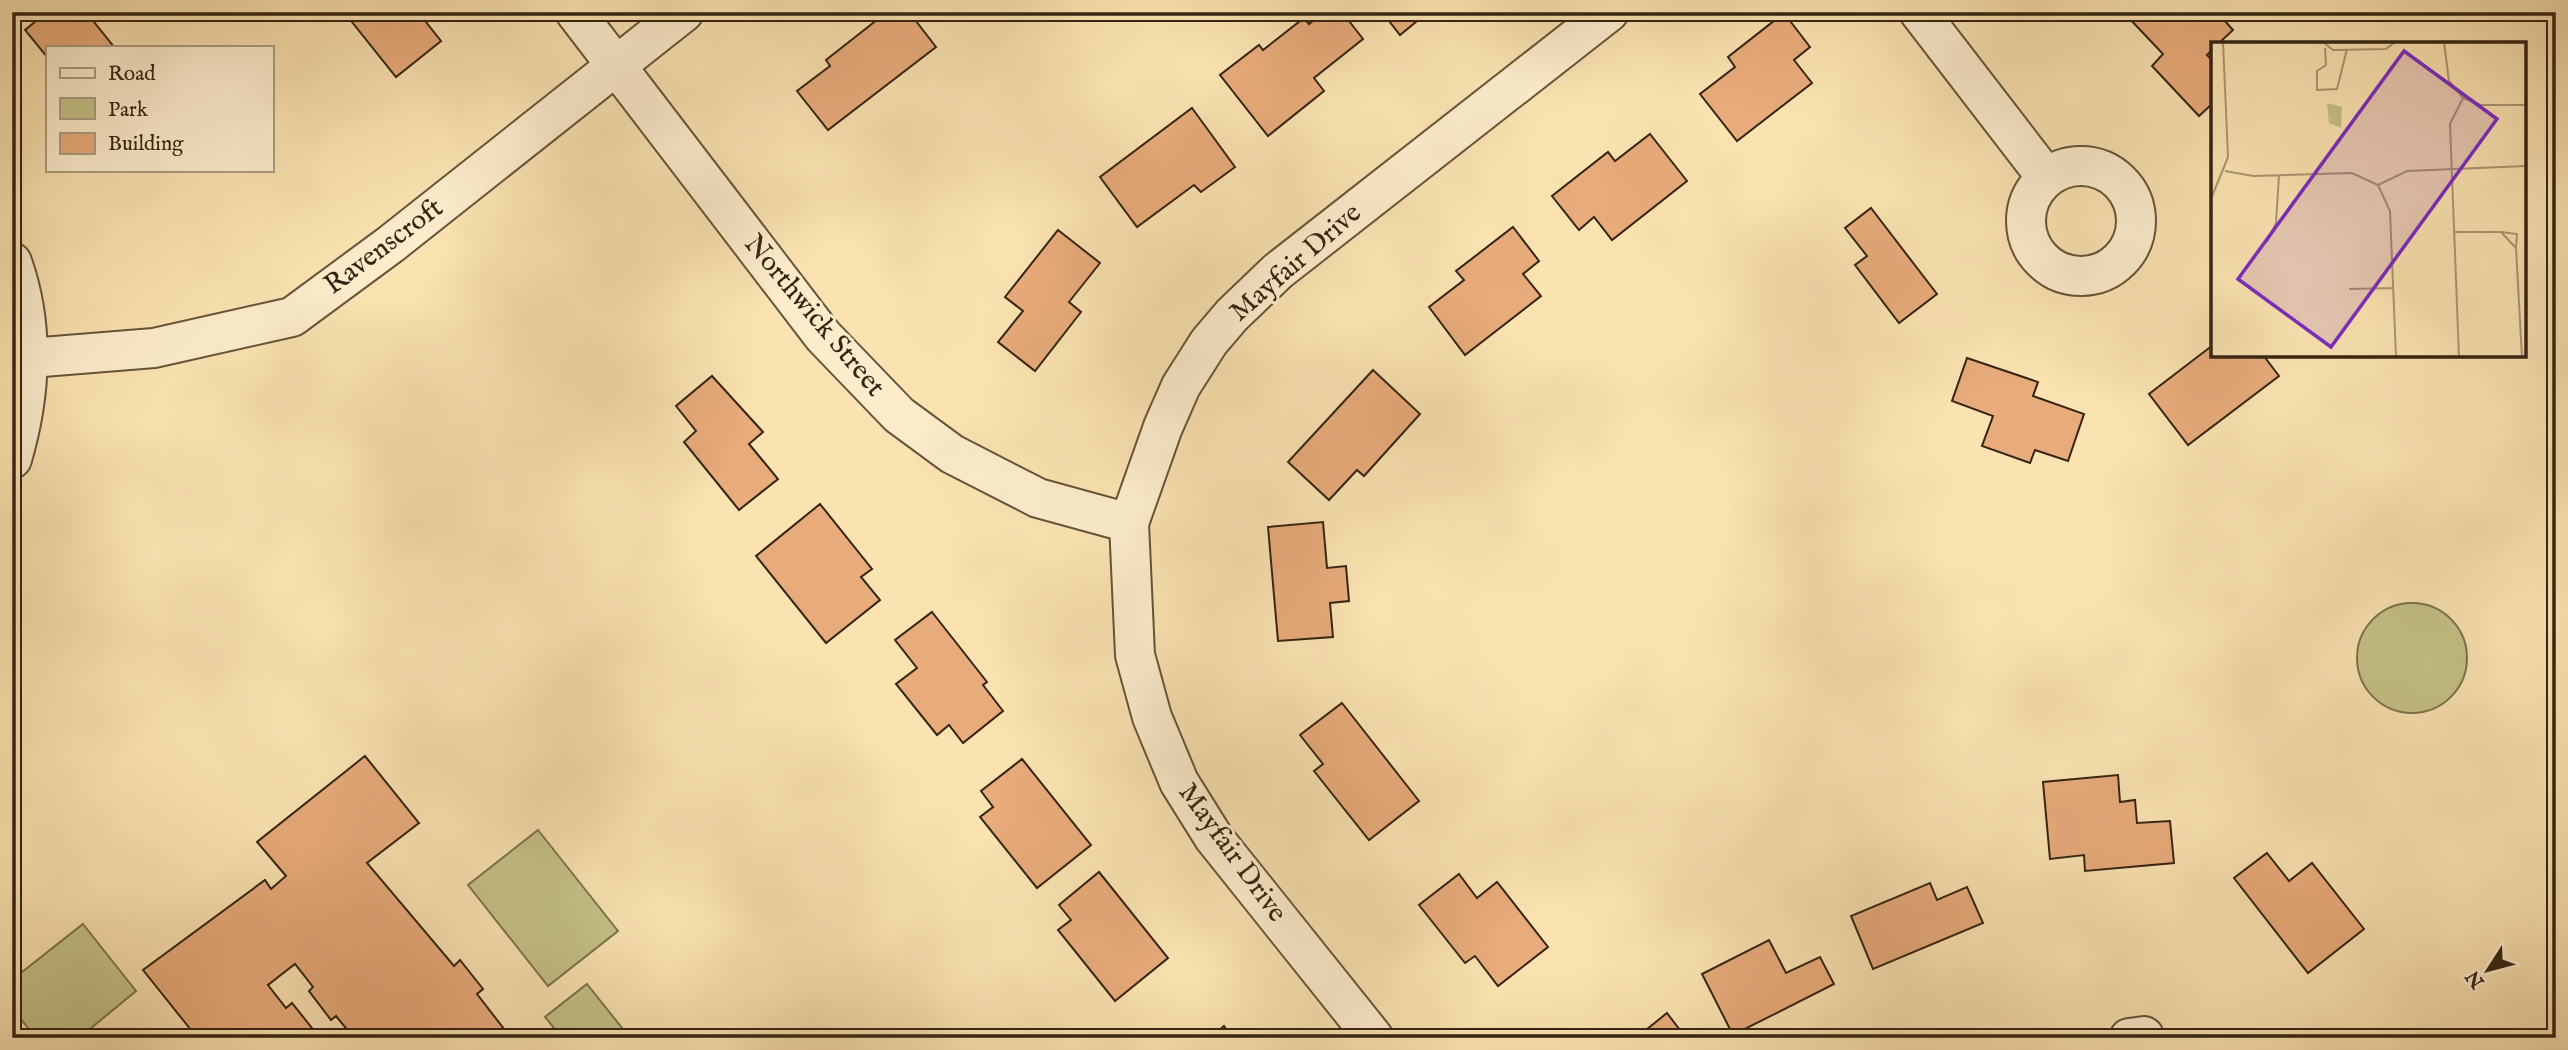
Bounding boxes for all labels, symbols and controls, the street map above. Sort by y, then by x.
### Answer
inset map [2211,42,2526,357]
legend [46,46,273,172]
text: Road [108,61,156,88]
text: Park [108,97,149,124]
text: Building [108,131,184,158]
street label: Ravenscroft [318,191,451,303]
street label: Mayfair Drive [1223,196,1369,330]
street label: Northwick Street [736,228,892,405]
street label: Mayfair Drive [1170,777,1294,929]
north arrow [2452,934,2522,1004]
text: N [2461,965,2491,993]

